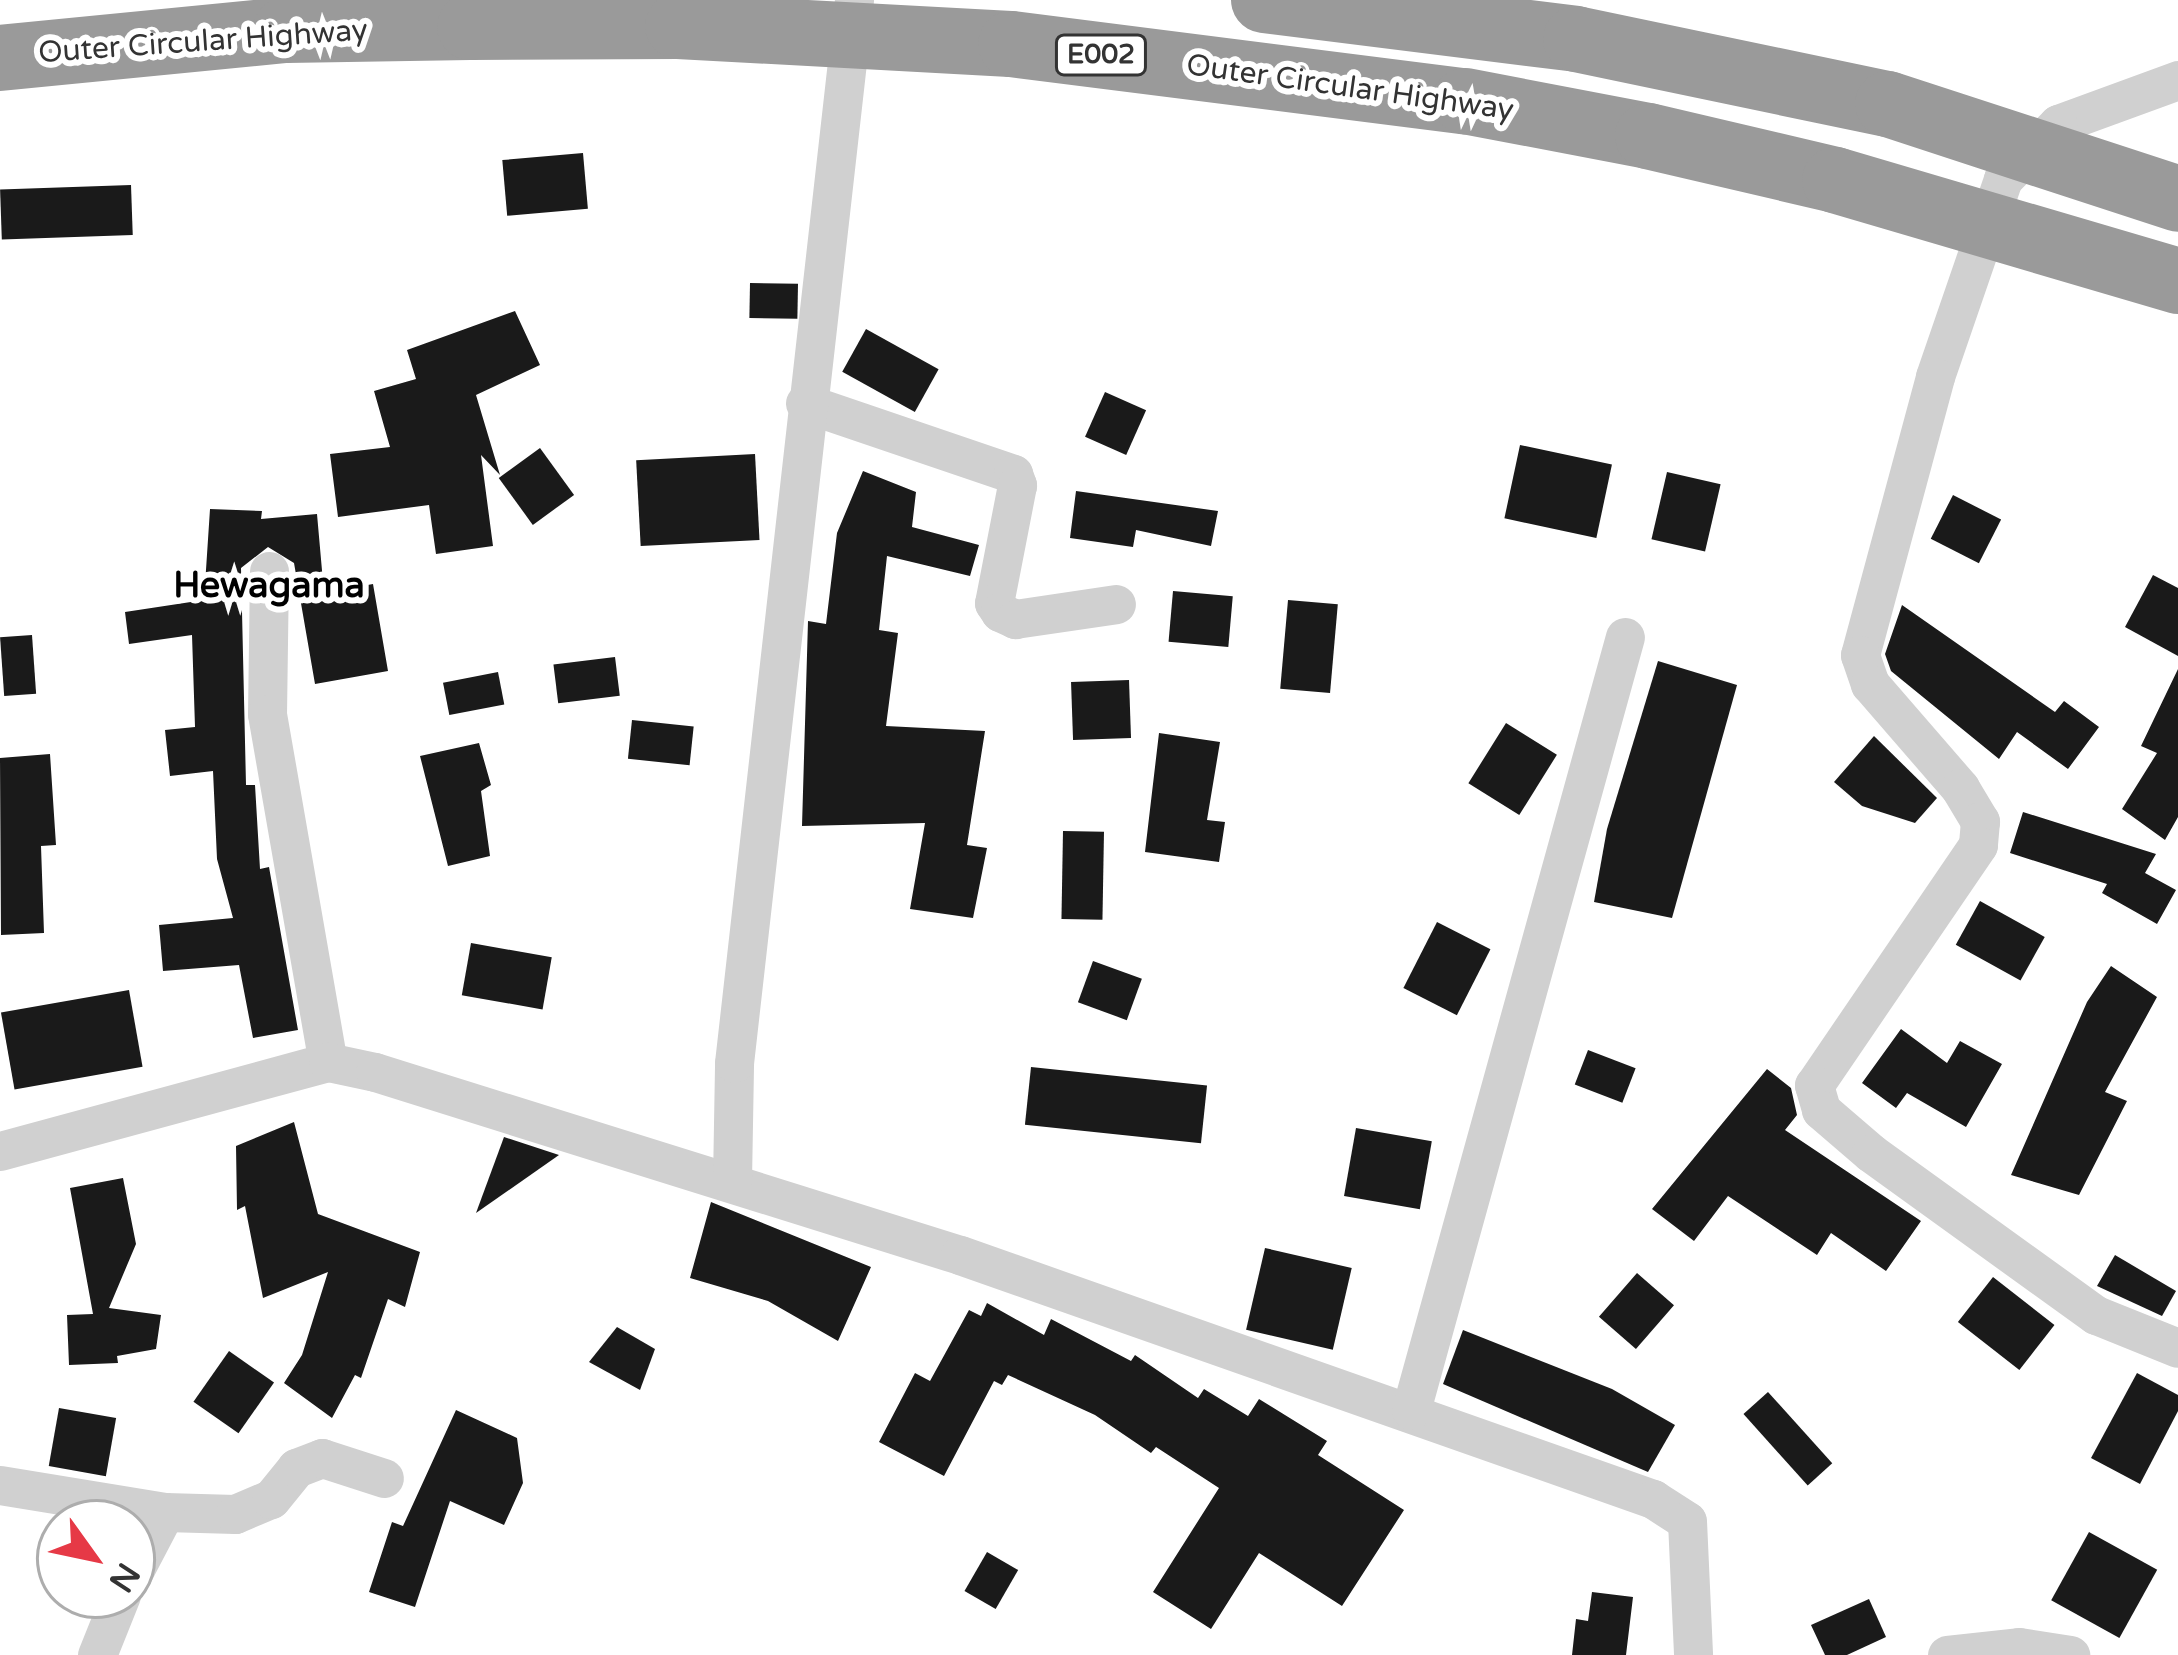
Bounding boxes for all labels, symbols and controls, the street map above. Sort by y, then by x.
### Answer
street label: Outer Circular Highway [37,13,369,71]
road number: E002 [1053,34,1149,76]
street label: Outer Circular Highway [1184,47,1516,129]
district label: Hewagama [173,564,365,608]
north arrow [36,1499,156,1619]
text: N [101,1556,148,1599]

